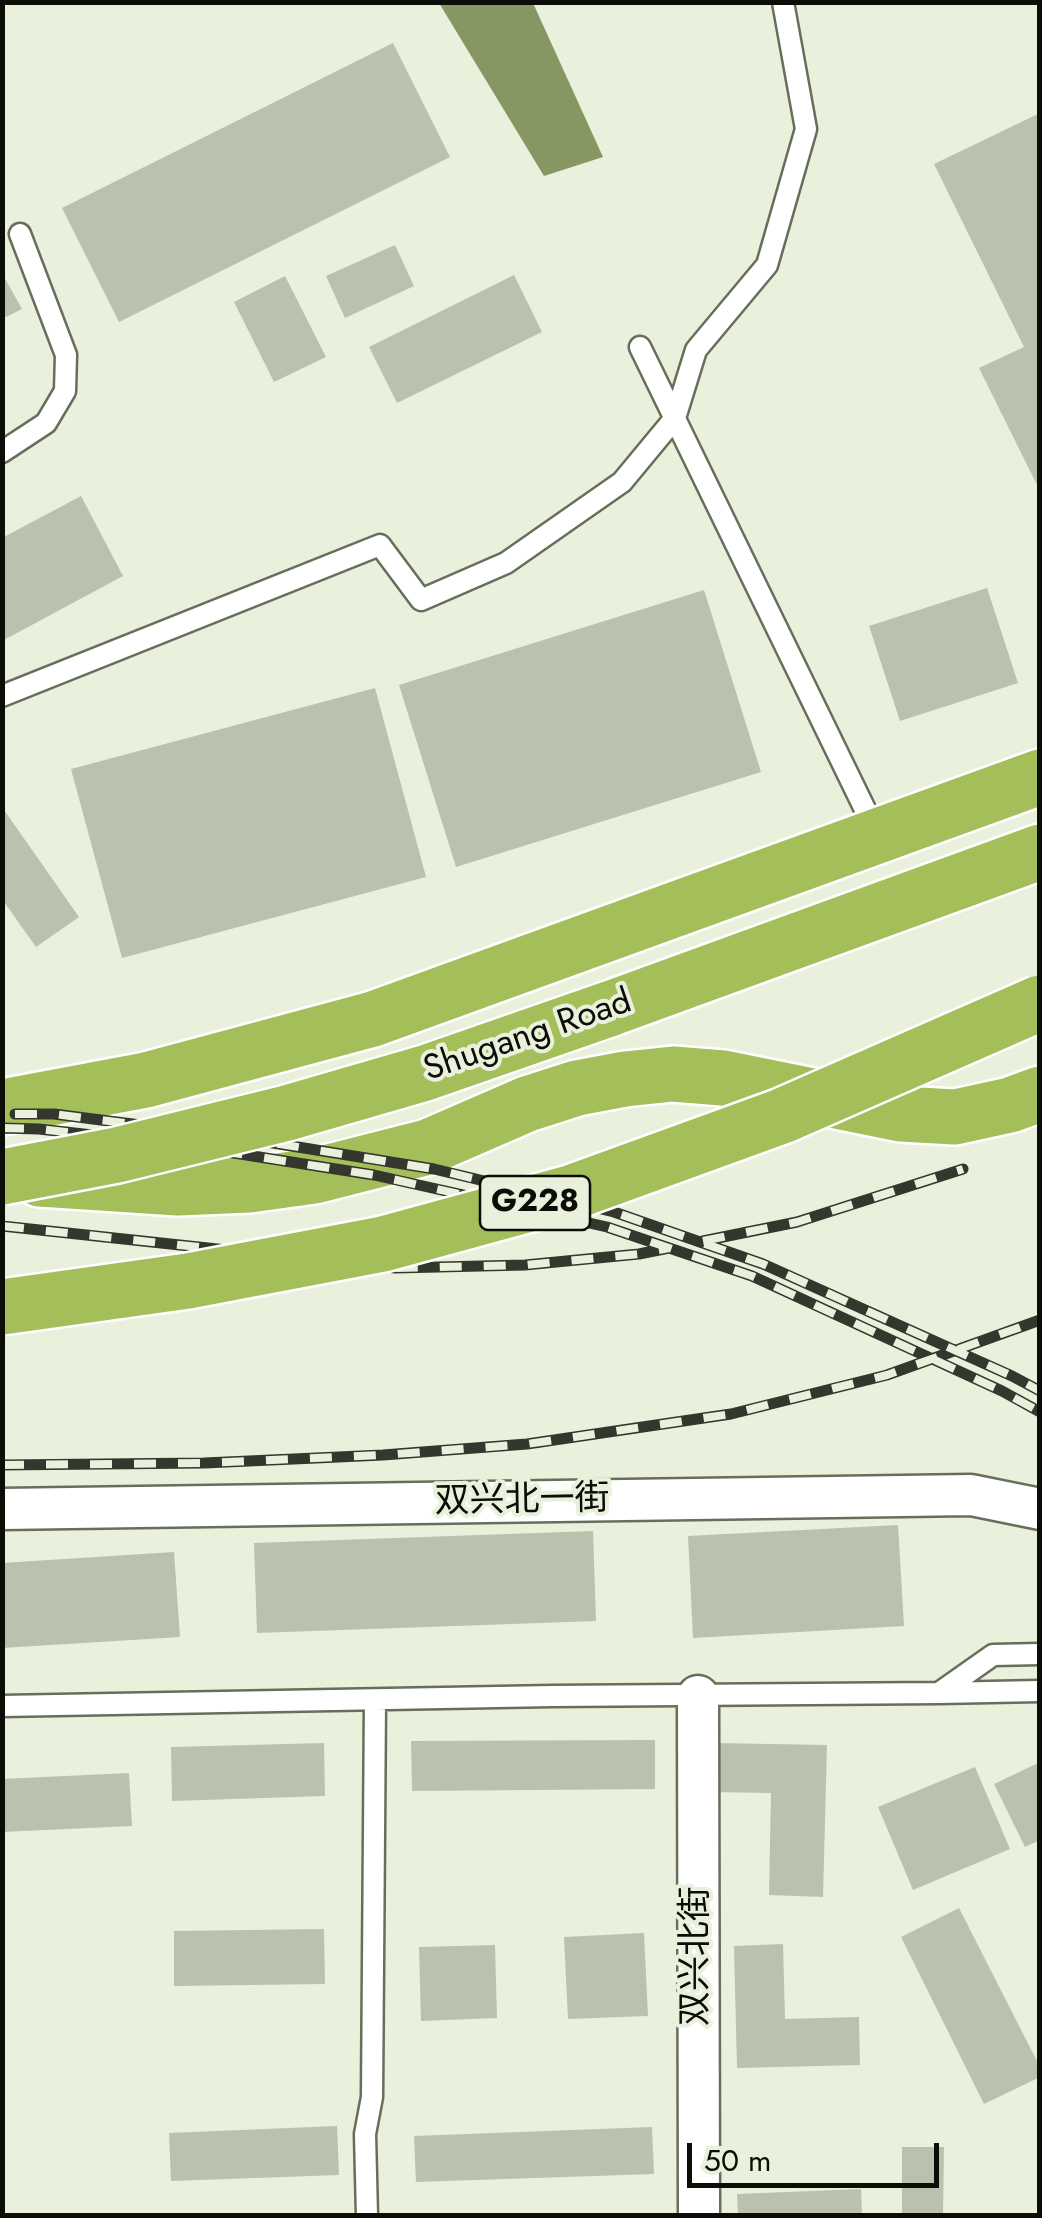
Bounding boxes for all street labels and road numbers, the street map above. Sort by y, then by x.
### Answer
street label: Shugang Road [419,982,637,1092]
road number: G228 [480,1176,590,1230]
street label: 双兴北一街 [434,1479,610,1525]
street label: 双兴北街 [677,1886,719,2026]

